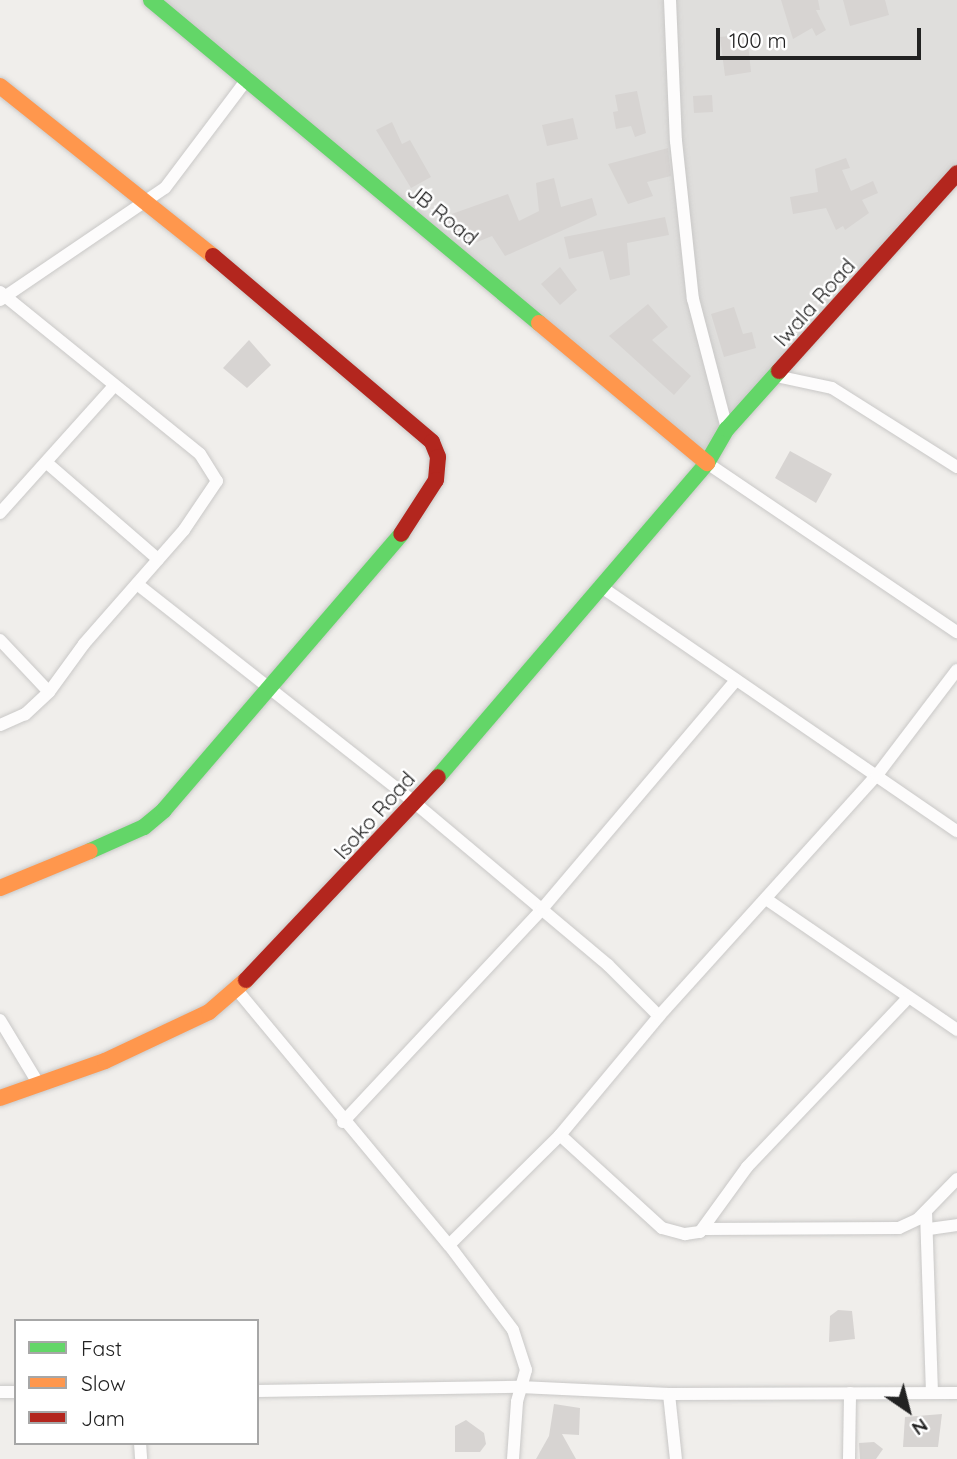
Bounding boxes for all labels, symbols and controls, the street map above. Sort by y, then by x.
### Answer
scale bar [719,14,924,58]
text: 100 m [729,27,787,53]
street label: JB Road [403,178,483,250]
street label: Iwala Road [768,253,860,351]
street label: Isoko Road [328,766,420,864]
legend [14,1319,259,1445]
text: Fast [81,1335,122,1361]
text: Slow [81,1370,126,1396]
north arrow [873,1375,943,1445]
text: Jam [81,1405,125,1431]
text: N [907,1413,933,1441]

